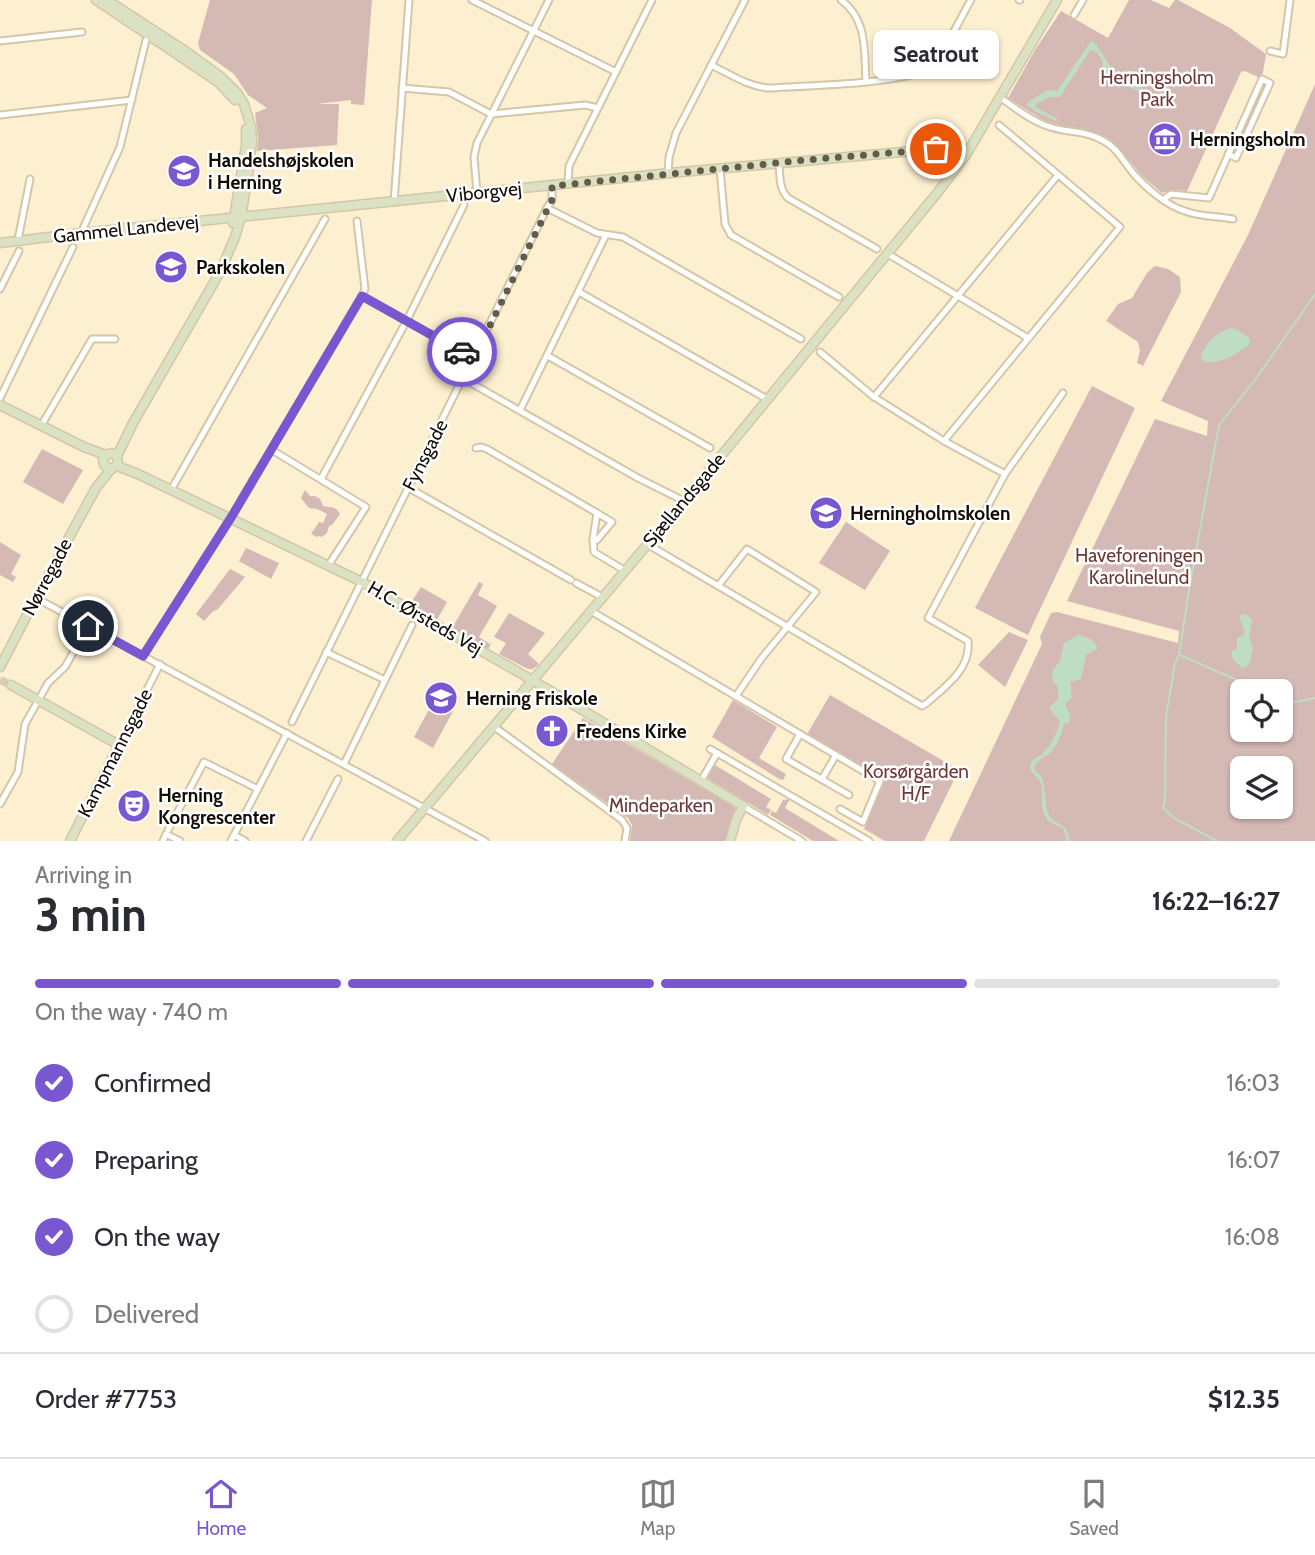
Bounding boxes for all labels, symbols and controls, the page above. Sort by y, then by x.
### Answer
callout: Seatrout [873,30,999,79]
text: Seatrout [893,40,979,68]
park label: Herningsholm Park [1100,66,1214,111]
pin [906,119,966,179]
museum icon: Herningsholm [1146,120,1184,158]
place label: Herningsholm [1190,128,1306,151]
icon: bag [917,130,955,168]
place label: Handelshøjskolen i Herning [208,149,354,194]
school or university icon: Handelshøjskolen i Herning [165,152,203,190]
street label: Viborgvej [445,177,523,207]
street label: Gammel Landevej [52,210,200,248]
school or university icon: Parkskolen [152,248,190,286]
place label: Parkskolen [196,256,285,279]
courier [427,317,497,387]
icon: car [443,333,481,371]
street label: Fynsgade [397,415,453,494]
street label: Sjællandsgade [638,448,730,552]
school or university icon: Herningholmskolen [807,494,845,532]
place label: Herningholmskolen [850,502,1010,525]
street label: Nørregade [17,534,77,619]
park label: Haveforeningen Karolinelund [1075,544,1203,589]
street label: H.C. Ørsteds Vej [364,576,486,660]
pin [58,596,118,656]
icon: home [69,607,107,645]
school or university icon: Herning Friskole [422,679,460,717]
map controls [1230,679,1293,819]
button: locate [1230,679,1293,742]
street label: Kampmannsgade [73,685,157,821]
place label: Herning Friskole [466,687,598,710]
church icon: Fredens Kirke [533,712,571,750]
place label: Fredens Kirke [576,720,687,743]
button: layers [1230,756,1293,819]
park label: Korsørgården H/F [863,760,969,805]
place label: Herning Kongrescenter [158,784,276,829]
theatre icon: Herning Kongrescenter [115,787,153,825]
park label: Mindeparken [609,794,713,817]
text: Arriving in [35,861,132,889]
text: 16:22–16:27 [1152,885,1280,917]
text: 3 min [35,887,147,943]
text: On the way · 740 m [35,998,228,1026]
icon: check [35,1064,73,1102]
text: Confirmed [94,1067,211,1099]
text: 16:03 [1226,1069,1280,1097]
icon: check [35,1141,73,1179]
text: Preparing [94,1144,198,1176]
text: 16:07 [1227,1146,1280,1174]
icon: check [35,1218,73,1256]
text: On the way [94,1221,220,1253]
text: 16:08 [1225,1223,1280,1251]
text: Delivered [94,1298,199,1330]
text: Order #7753 [35,1383,177,1415]
text: $12.35 [1208,1383,1280,1415]
tab: Home [196,1475,246,1540]
tab: Map [639,1475,677,1540]
tab: Saved [1069,1475,1119,1540]

